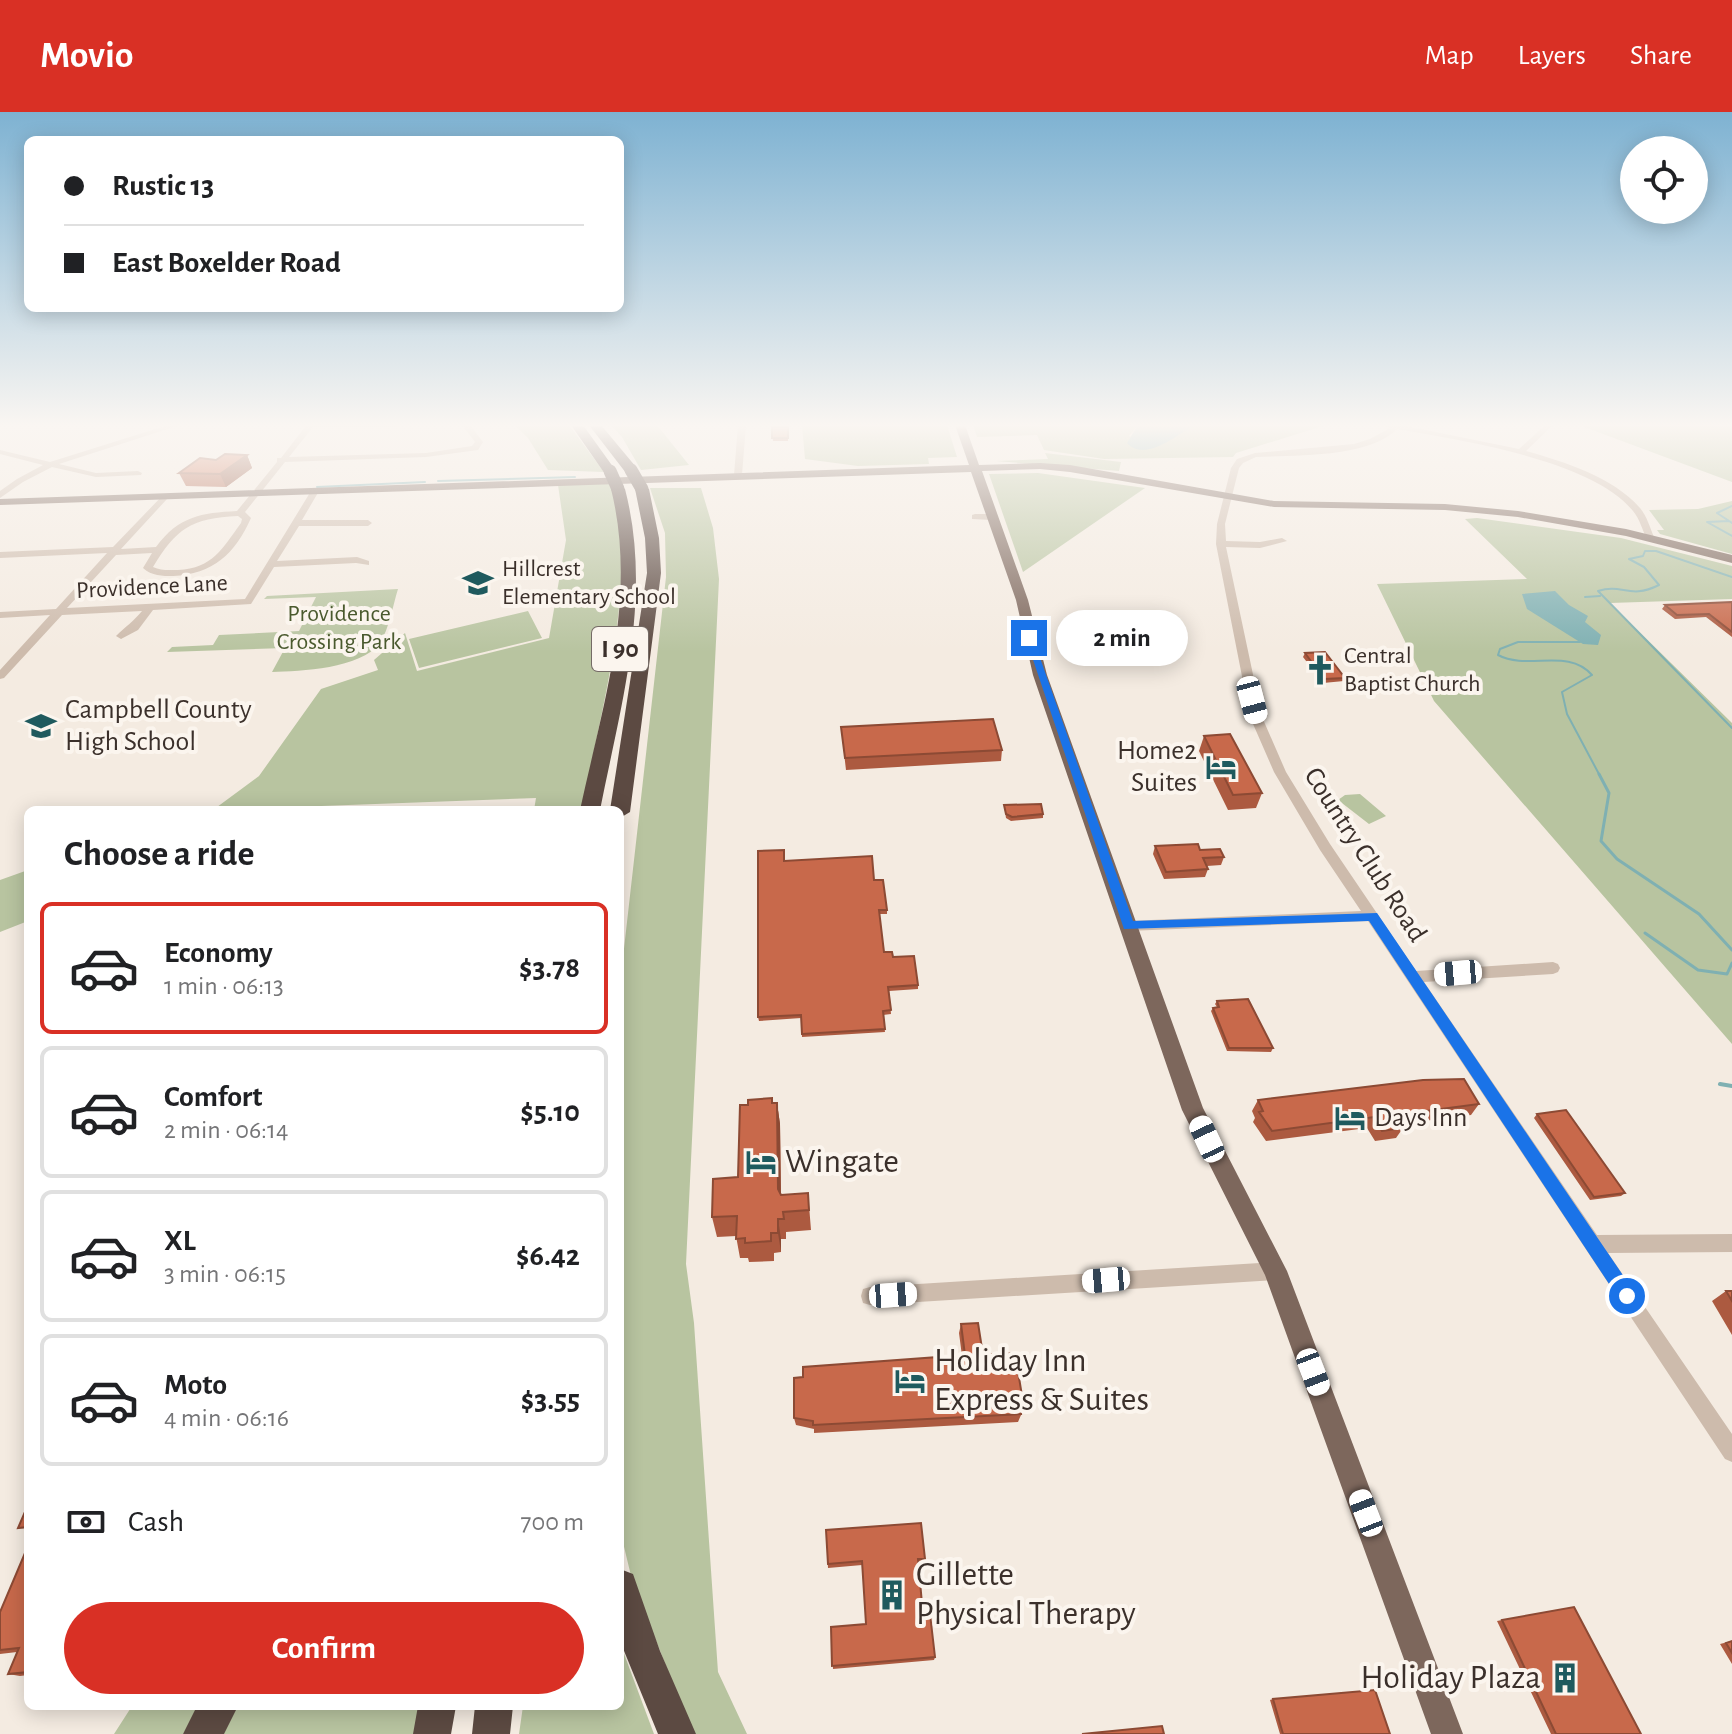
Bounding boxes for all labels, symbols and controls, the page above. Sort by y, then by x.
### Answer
text: Movio [40,37,134,75]
text: Map [1425,42,1474,70]
text: Layers [1518,42,1586,70]
text: Share [1630,42,1692,70]
map controls [1620,136,1708,224]
button: locate [1620,136,1708,224]
text: Rustic 13 [112,171,214,201]
text: East Boxelder Road [112,248,341,278]
place label: Hillcrest Elementary School [502,557,676,609]
school or university icon: Hillcrest Elementary School [461,566,495,600]
street label: Providence Lane [76,571,228,603]
park label: Providence Crossing Park [277,602,401,654]
callout: 2 min [1057,610,1189,666]
route end [1011,620,1047,656]
text: 2 min [1093,625,1151,651]
road number: I 90 [592,627,648,671]
place label: Central Baptist Church [1344,644,1481,696]
church icon: Central Baptist Church [1303,653,1337,687]
car [1234,674,1270,726]
place label: Campbell County High School [65,696,252,756]
school or university icon: Campbell County High School [24,709,58,743]
place label: Home2 Suites [1117,737,1197,797]
hotel icon: Home2 Suites [1204,750,1238,784]
street label: Country Club Road [1298,763,1432,947]
text: Choose a ride [64,836,254,872]
icon: car [68,932,140,1004]
text: Economy [164,938,273,968]
text: $3.78 [519,953,580,983]
car [1433,959,1483,987]
text: 1 min · 06:13 [164,973,284,999]
icon: car [68,1076,140,1148]
text: Comfort [164,1082,263,1112]
text: $5.10 [520,1097,580,1127]
hotel icon: Days Inn [1333,1101,1367,1135]
place label: Days Inn [1374,1104,1467,1132]
car [1186,1112,1228,1166]
text: 2 min · 06:14 [164,1117,289,1143]
hotel icon: Wingate [744,1145,778,1179]
place label: Wingate [785,1145,899,1179]
icon: car [68,1220,140,1292]
text: XL [164,1226,196,1256]
text: $6.42 [516,1241,580,1271]
text: 3 min · 06:15 [164,1261,286,1287]
car [1081,1266,1131,1294]
route start [1609,1278,1645,1314]
car [868,1281,918,1309]
place label: Holiday Inn Express & Suites [934,1344,1149,1417]
car [1293,1345,1333,1399]
icon: car [68,1364,140,1436]
hotel icon: Holiday Inn Express & Suites [893,1364,927,1398]
text: Moto [164,1370,227,1400]
text: $3.55 [521,1385,580,1415]
text: 4 min · 06:16 [164,1405,289,1431]
car [1346,1486,1386,1540]
icon: cash [64,1500,108,1544]
text: Cash [128,1507,184,1537]
text: 700 m [521,1509,584,1535]
place label: Gillette Physical Therapy [916,1558,1136,1631]
building icon: Gillette Physical Therapy [875,1578,909,1612]
button: Confirm [64,1602,584,1694]
place label: Holiday Plaza [1361,1661,1541,1695]
building icon: Holiday Plaza [1548,1661,1582,1695]

